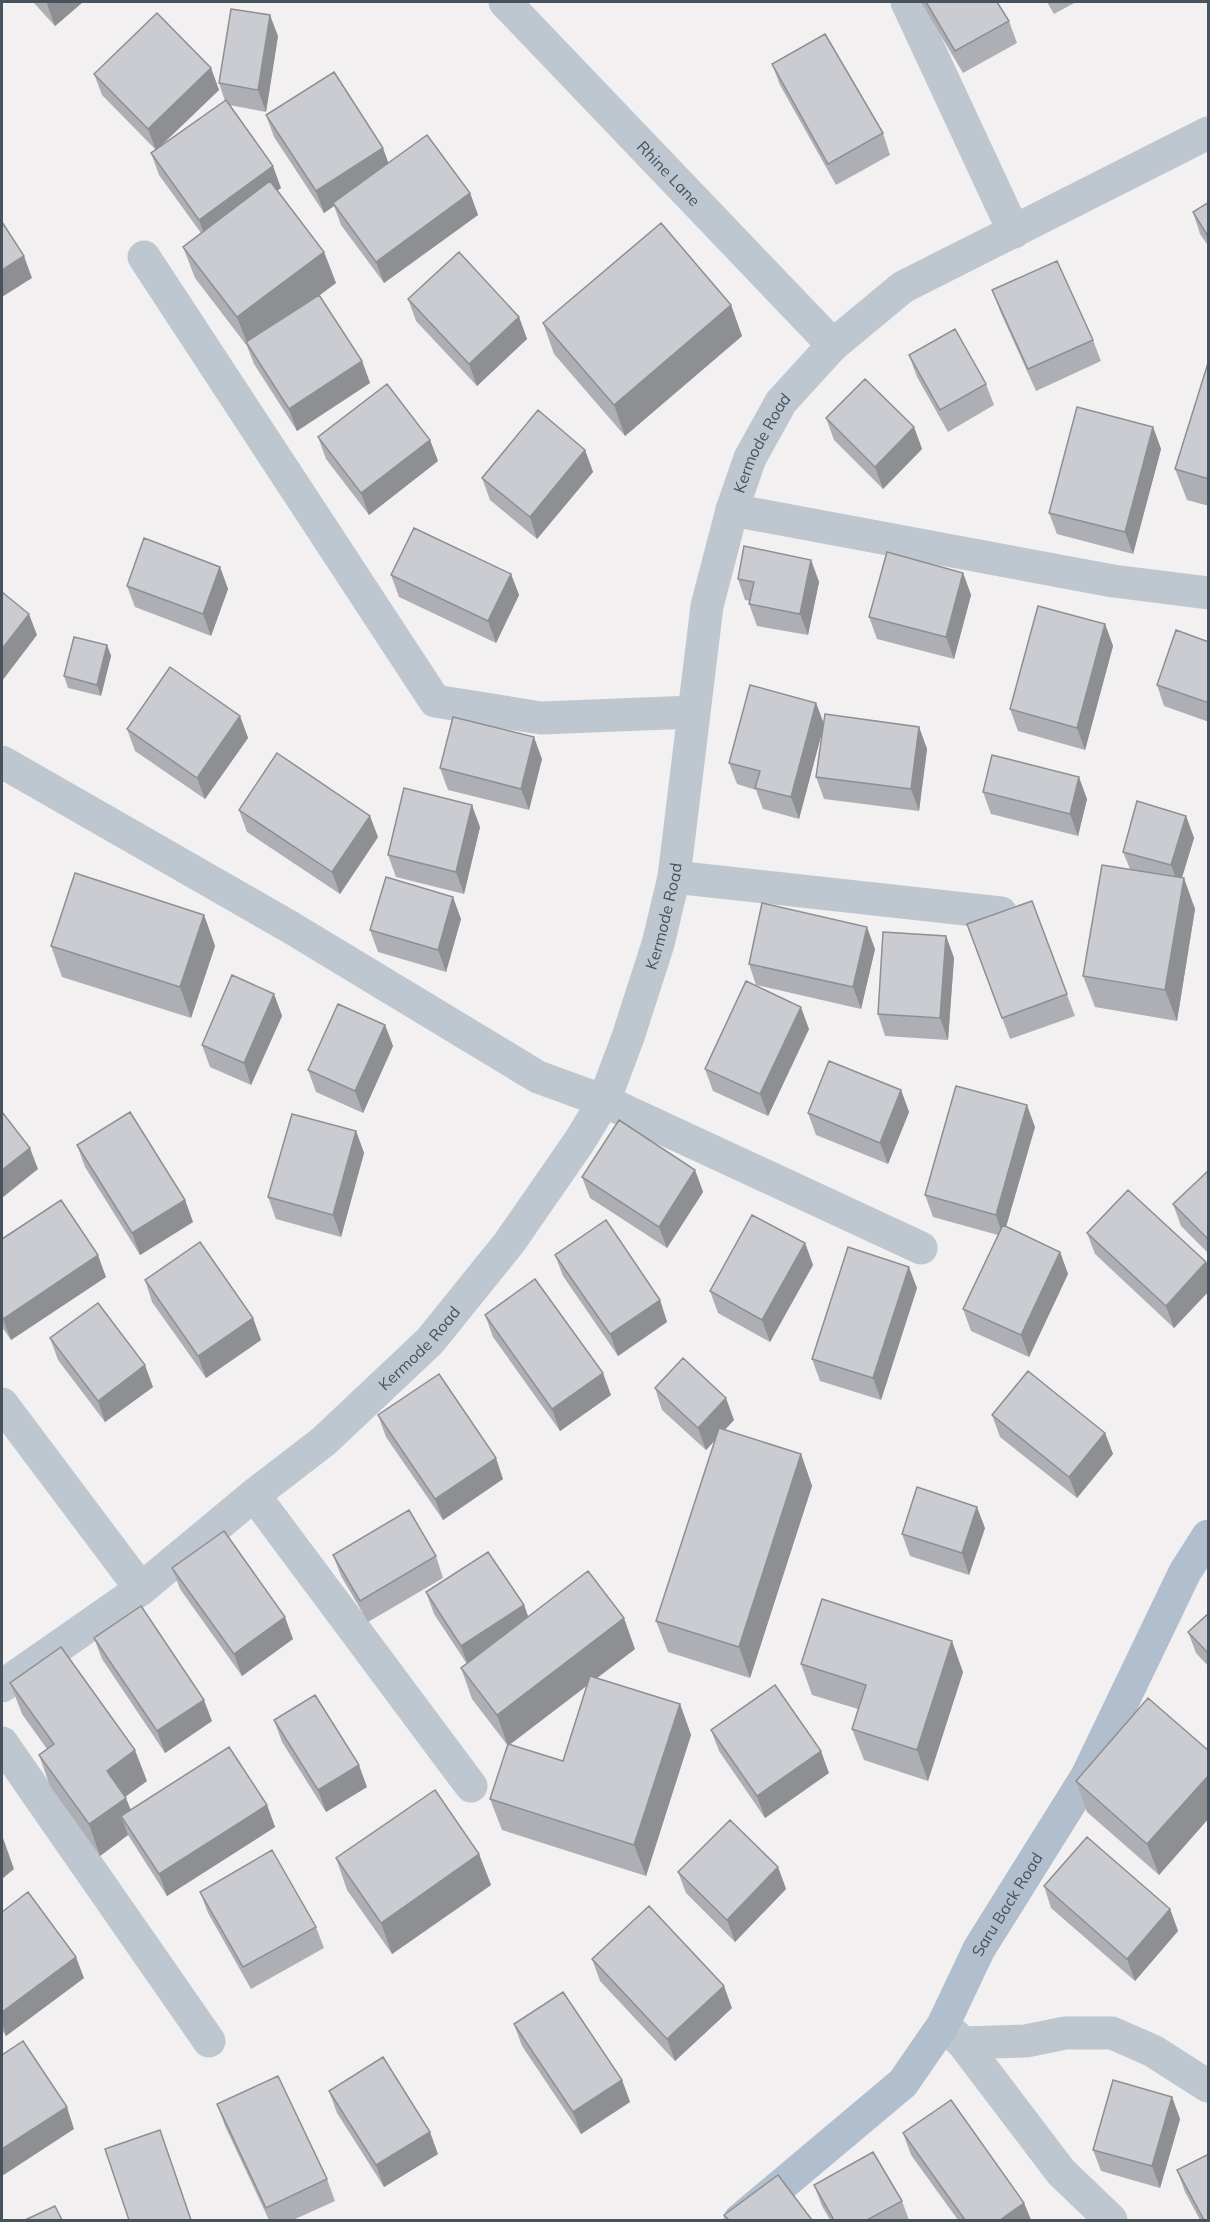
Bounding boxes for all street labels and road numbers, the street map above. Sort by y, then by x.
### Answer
street label: Rhine Lane [633,136,705,210]
street label: Kermode Road [729,389,795,496]
street label: Kermode Road [640,862,686,972]
street label: Kermode Road [374,1302,464,1394]
street label: Saru Back Road [967,1849,1047,1960]

